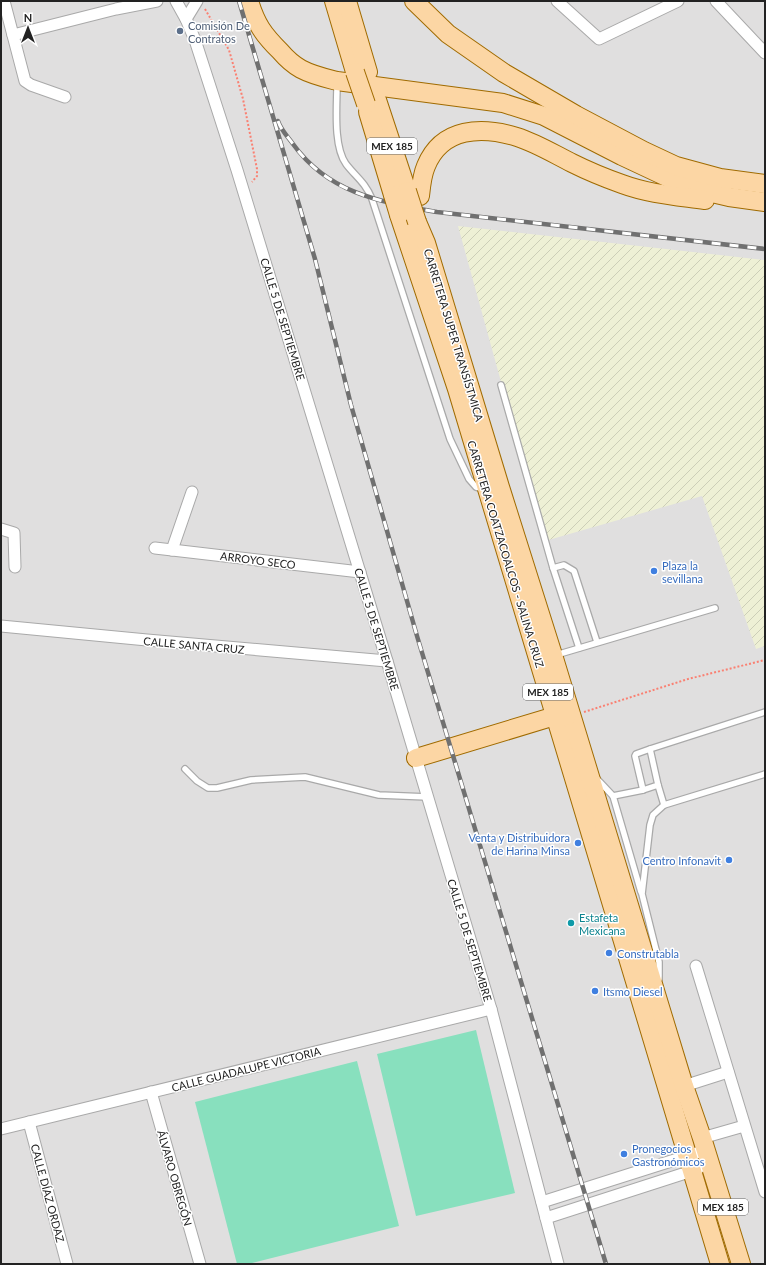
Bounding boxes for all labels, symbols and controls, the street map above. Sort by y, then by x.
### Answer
north arrow [8,8,48,48]
text: N [24,11,32,24]
place label: Comisión De Contratos [188,19,250,45]
marker: Comisión De Contratos [175,26,185,36]
road number: MEX 185 [367,138,417,154]
street label: CARRETERA SUPER TRANSÍSTMICA [422,247,487,423]
street label: CALLE 5 DE SEPTIEMBRE [258,256,308,382]
street label: CARRETERA COATZACOALCOS - SALINA CRUZ [465,439,547,669]
street label: ARROYO SECO [220,549,297,571]
place label: Plaza la sevillana [662,559,703,585]
street label: CALLE 5 DE SEPTIEMBRE [352,566,402,692]
marker: Plaza la sevillana [649,566,659,576]
street label: CALLE SANTA CRUZ [143,634,245,656]
road number: MEX 185 [523,684,573,700]
place label: Venta y Distribuidora de Harina Minsa [468,831,570,857]
marker: Venta y Distribuidora de Harina Minsa [573,838,583,848]
place label: Centro Infonavit [642,854,721,867]
marker: Centro Infonavit [724,855,734,865]
street label: CALLE 5 DE SEPTIEMBRE [445,877,495,1003]
place label: Estafeta Mexicana [579,911,625,937]
marker: Estafeta Mexicana [566,918,576,928]
place label: Construtabla [617,947,679,960]
marker: Construtabla [604,948,614,958]
place label: Itsmo Diesel [603,985,663,998]
marker: Itsmo Diesel [590,986,600,996]
street label: CALLE GUADALUPE VICTORIA [170,1044,322,1094]
street label: ÁLVARO OBREGÓN [155,1129,195,1227]
street label: CALLE DÍAZ ORDAZ [29,1142,68,1244]
place label: Pronegocios Gastronómicos [632,1142,705,1168]
marker: Pronegocios Gastronómicos [619,1149,629,1159]
road number: MEX 185 [698,1199,748,1215]

